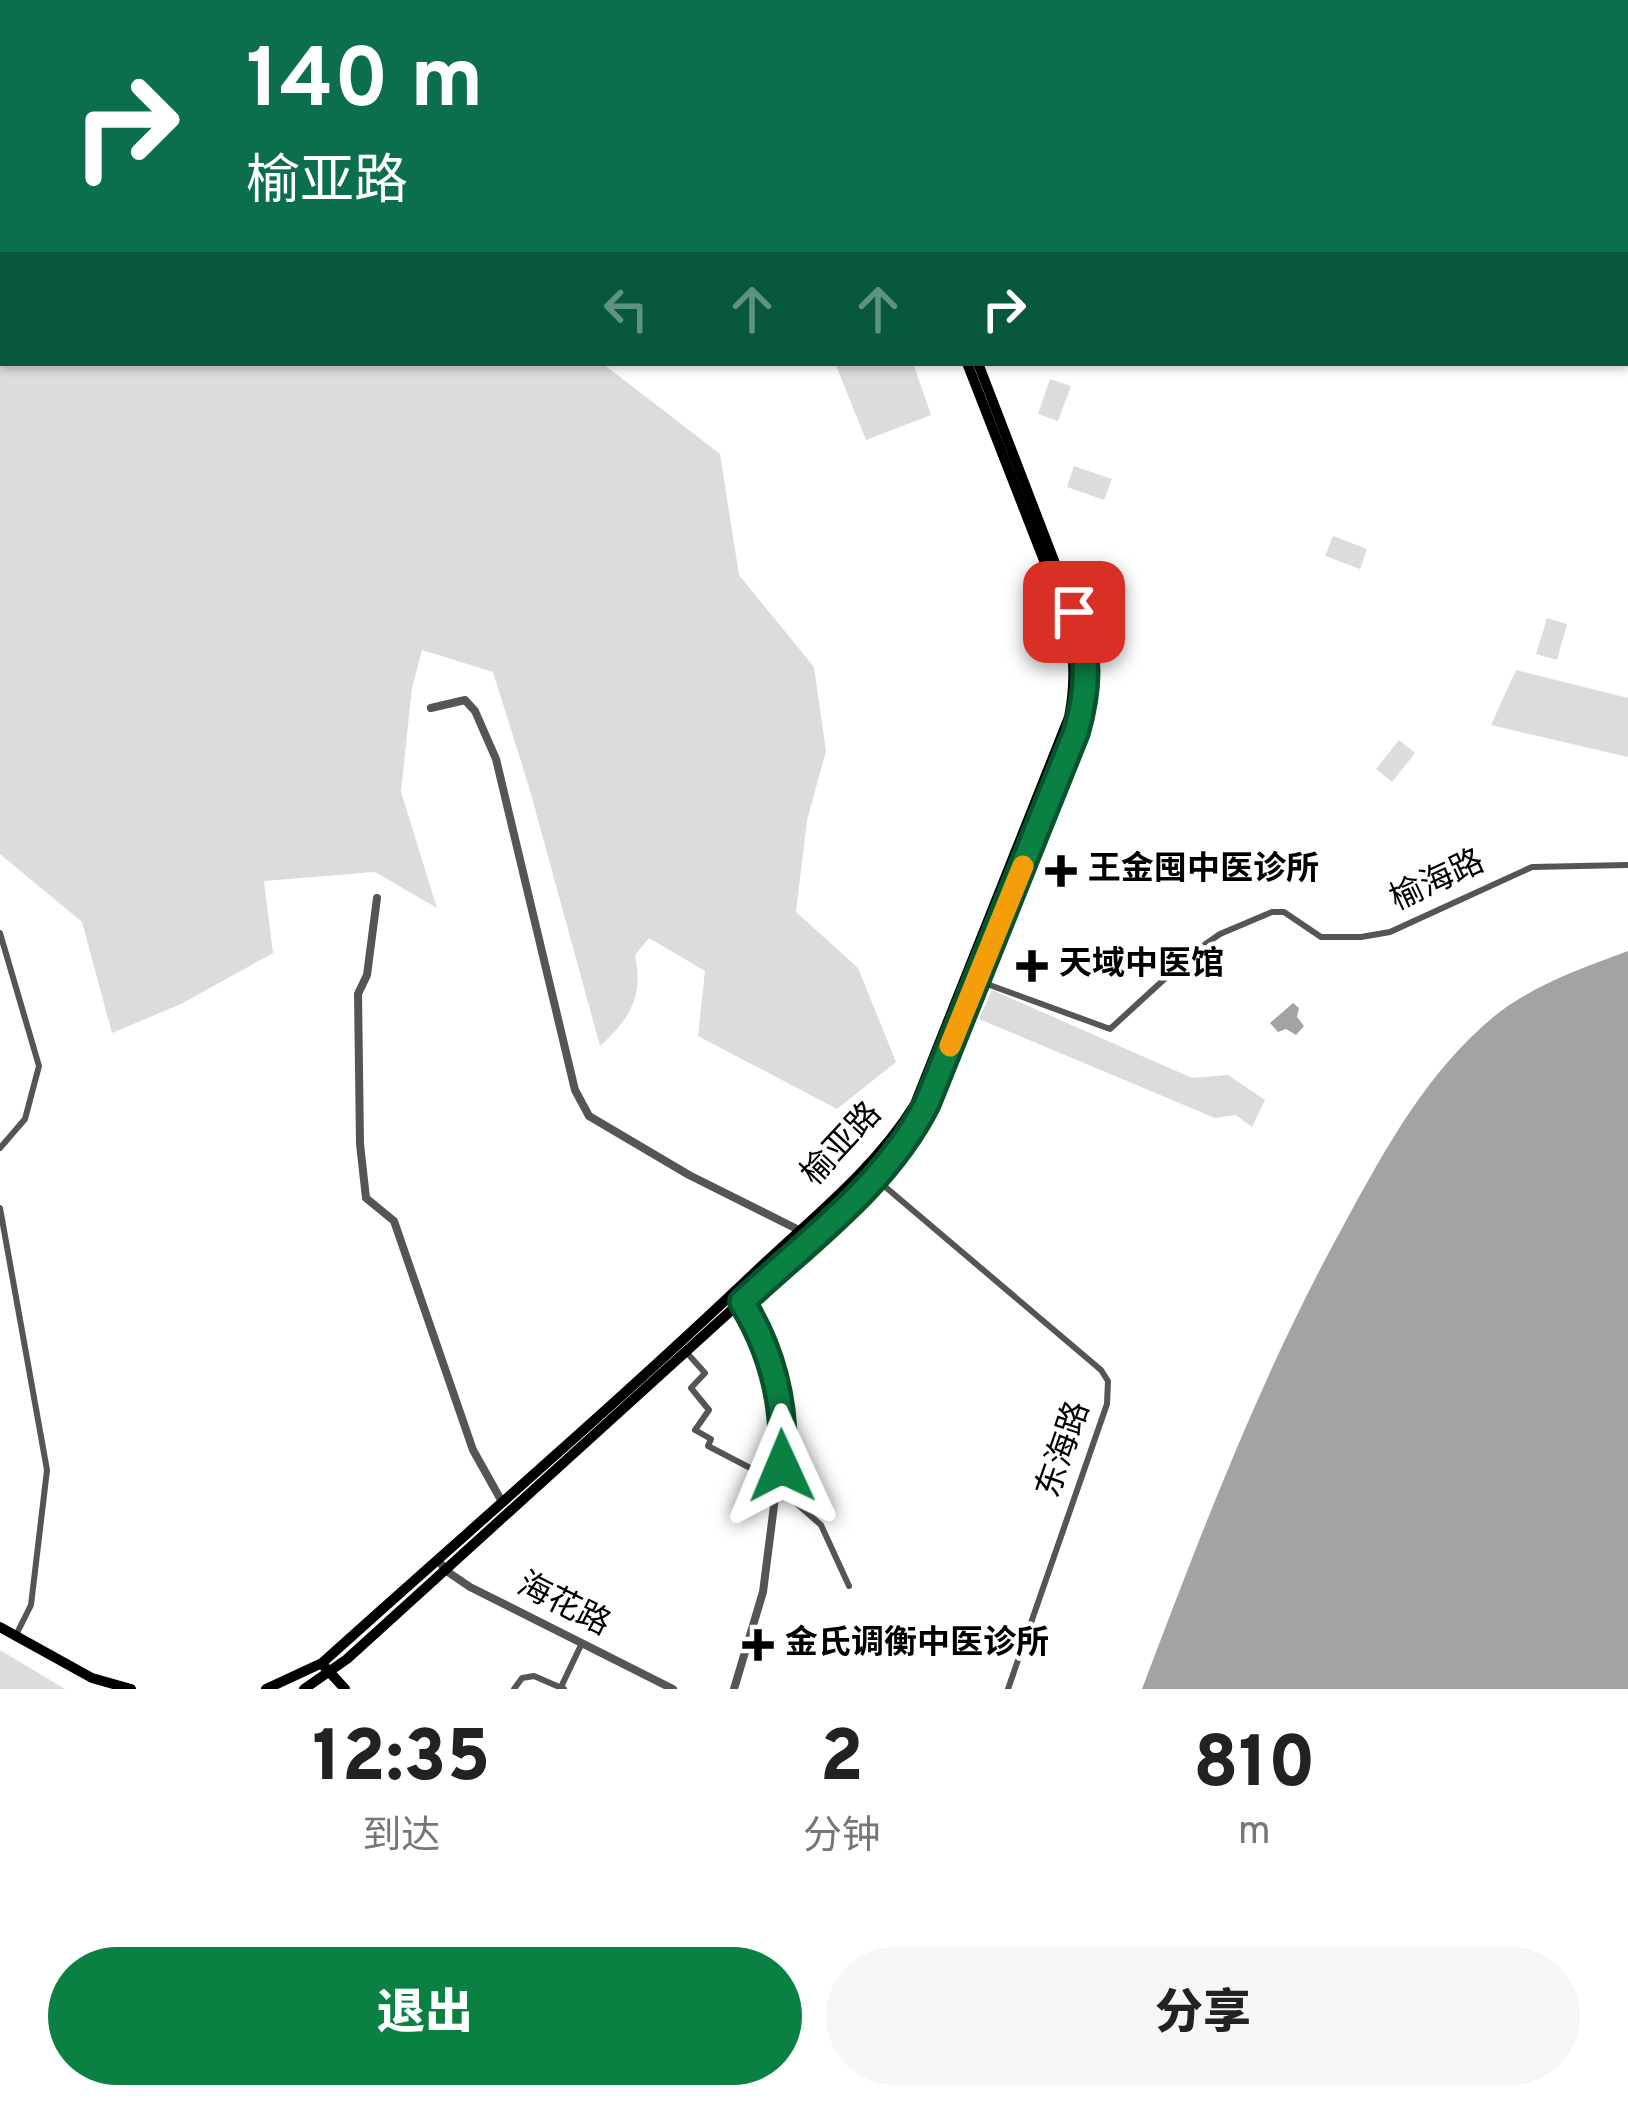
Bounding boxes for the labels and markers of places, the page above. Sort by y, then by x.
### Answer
pin [1023,561,1125,663]
place label: 王金囤中医诊所 [1088,850,1319,892]
marker: 王金囤中医诊所 [1045,855,1077,887]
place label: 天域中医馆 [1059,945,1224,987]
marker: 天域中医馆 [1016,950,1048,982]
place label: 金氏调衡中医诊所 [785,1624,1049,1666]
marker: 金氏调衡中医诊所 [742,1629,774,1661]

